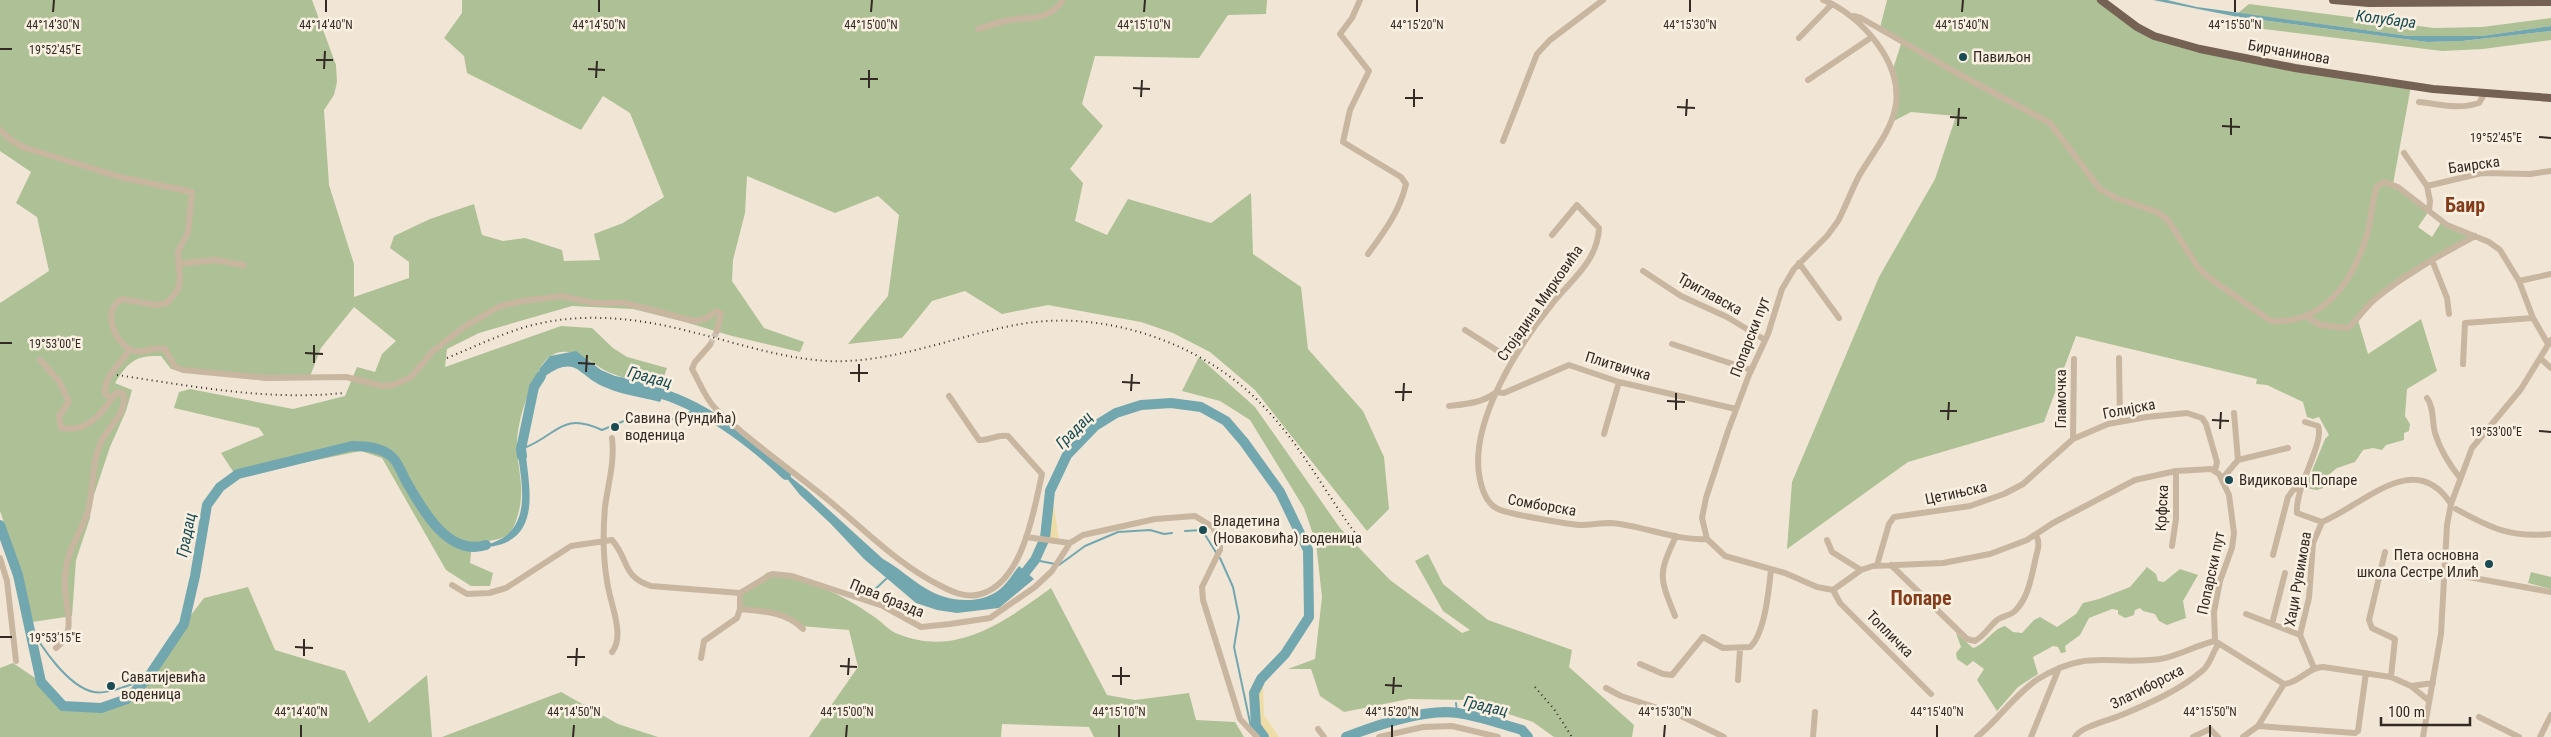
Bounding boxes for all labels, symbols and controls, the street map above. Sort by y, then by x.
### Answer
water label: Колубара [2355,6,2417,32]
text: 44°14'30"N [26,18,80,32]
text: 44°14'40"N [299,18,353,32]
text: 44°14'50"N [572,18,626,32]
text: 44°15'00"N [844,18,898,32]
text: 44°15'10"N [1117,18,1171,32]
text: 44°15'20"N [1390,18,1444,32]
text: 44°15'30"N [1663,18,1717,32]
text: 44°15'40"N [1935,18,1989,32]
text: 44°15'50"N [2208,18,2262,32]
street label: Бирчанинова [2247,36,2331,68]
text: 19°52'45"E [29,43,81,57]
place label: Павиљон [1973,48,2031,66]
marker: Павиљон [1957,51,1969,63]
text: 19°52'45"E [2470,131,2522,145]
street label: Баирска [2447,152,2501,178]
district label: Баир [2445,193,2485,217]
street label: Стојадина Мирковића [1493,242,1587,364]
street label: Триглавска [1675,269,1745,319]
street label: Попарски пут [1726,294,1774,380]
text: 19°53'00"E [29,337,81,351]
street label: Плитвичка [1583,347,1653,385]
water label: Градац [626,362,674,392]
street label: Гламочка [2052,369,2070,429]
street label: Голијска [2101,395,2157,423]
water label: Градац [1051,407,1097,453]
place label: Савина (Рундића) воденица [625,409,736,444]
marker: Савина (Рундића) воденица [609,421,621,433]
text: 19°53'00"E [2470,425,2522,439]
place label: Видиковац Попаре [2239,471,2357,489]
marker: Видиковац Попаре [2223,474,2235,486]
street label: Цетињска [1923,478,1989,508]
street label: Крфска [2152,484,2172,532]
street label: Сомборска [1506,490,1578,520]
water label: Градац [172,511,200,559]
place label: Владетина (Новаковића) воденица [1213,512,1362,547]
marker: Владетина (Новаковића) воденица [1197,524,1209,536]
street label: Попарски пут [2193,530,2229,616]
street label: Хаџи Рувимова [2281,530,2315,628]
place label: Пета основна школа Сестре Илић [2357,546,2479,581]
marker: Пета основна школа Сестре Илић [2483,558,2495,570]
street label: Прва бразда [847,575,927,621]
district label: Попаре [1890,586,1952,610]
street label: Топличка [1863,607,1917,661]
text: 19°53'15"E [29,631,81,645]
street label: Златиборска [2107,661,2187,713]
place label: Саватијевића воденица [121,668,206,703]
marker: Саватијевића воденица [105,680,117,692]
water label: Градац [1462,692,1510,720]
scale bar [2381,694,2470,726]
text: 100 m [2388,703,2425,721]
text: 44°14'40"N [274,705,328,719]
text: 44°14'50"N [547,705,601,719]
text: 44°15'00"N [820,705,874,719]
text: 44°15'10"N [1092,705,1146,719]
text: 44°15'20"N [1365,705,1419,719]
text: 44°15'30"N [1638,705,1692,719]
text: 44°15'40"N [1910,705,1964,719]
text: 44°15'50"N [2183,705,2237,719]

